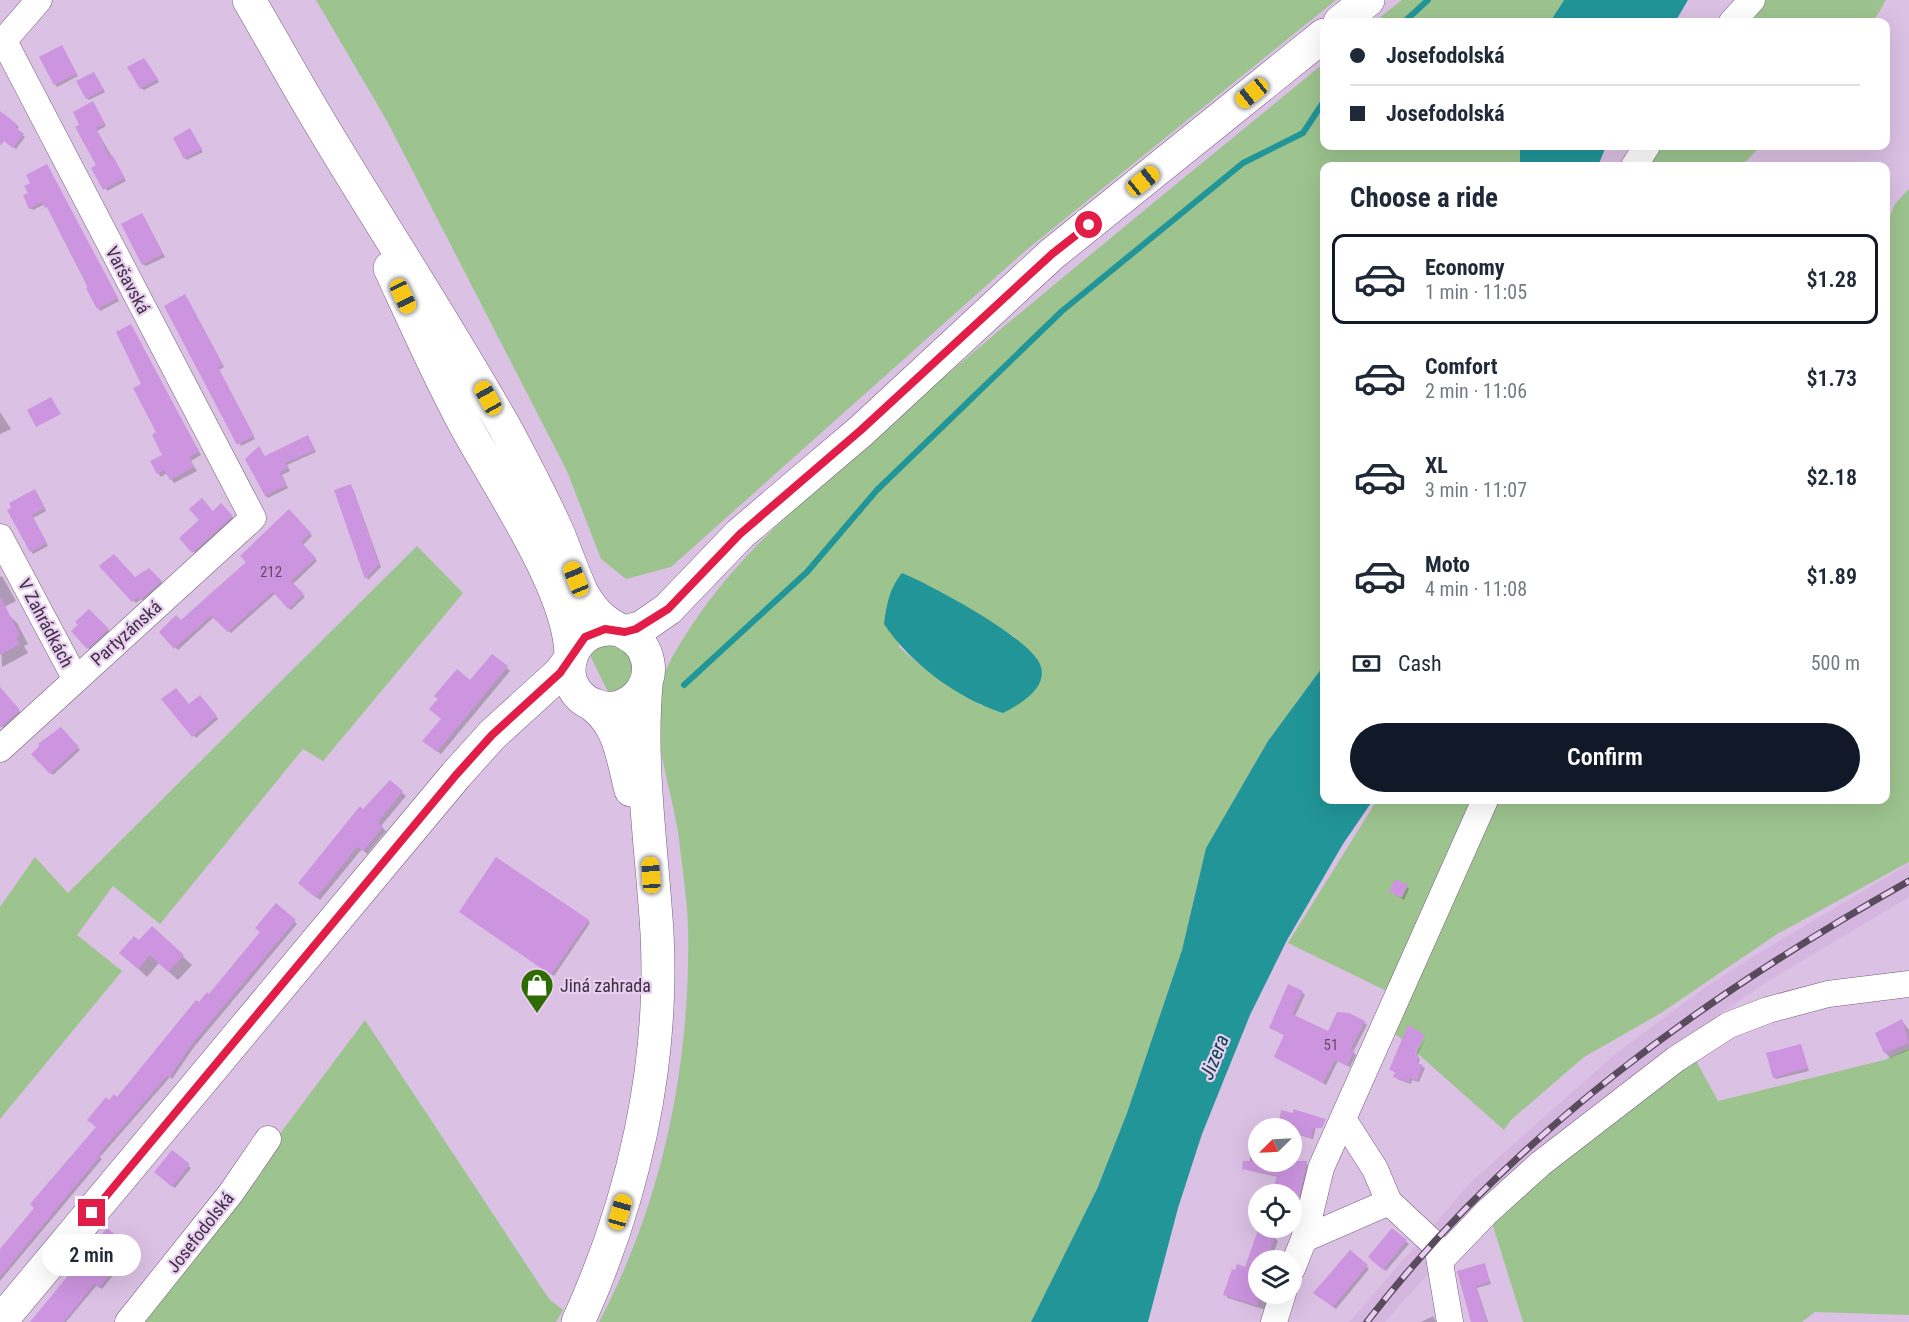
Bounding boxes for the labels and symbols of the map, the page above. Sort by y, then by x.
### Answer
car [1232,75,1272,111]
car [1123,163,1163,199]
route start [1075,211,1102,238]
street label: Varšavská [102,243,154,317]
car [387,276,419,316]
car [471,378,505,418]
car [561,559,591,599]
house number: 212 [260,563,282,581]
street label: V Zahrádkách [14,575,78,671]
street label: Partyzánská [86,596,166,670]
car [641,856,661,894]
shop icon: Jiná zahrada [519,967,555,1014]
place label: Jiná zahrada [560,975,651,996]
water label: Jizera [1194,1031,1234,1083]
house number: 51 [1324,1036,1338,1054]
north arrow [1248,1118,1302,1172]
street label: Josefodolská [162,1188,238,1276]
car [606,1192,634,1232]
route end [78,1199,105,1226]
callout: 2 min [42,1234,142,1276]

